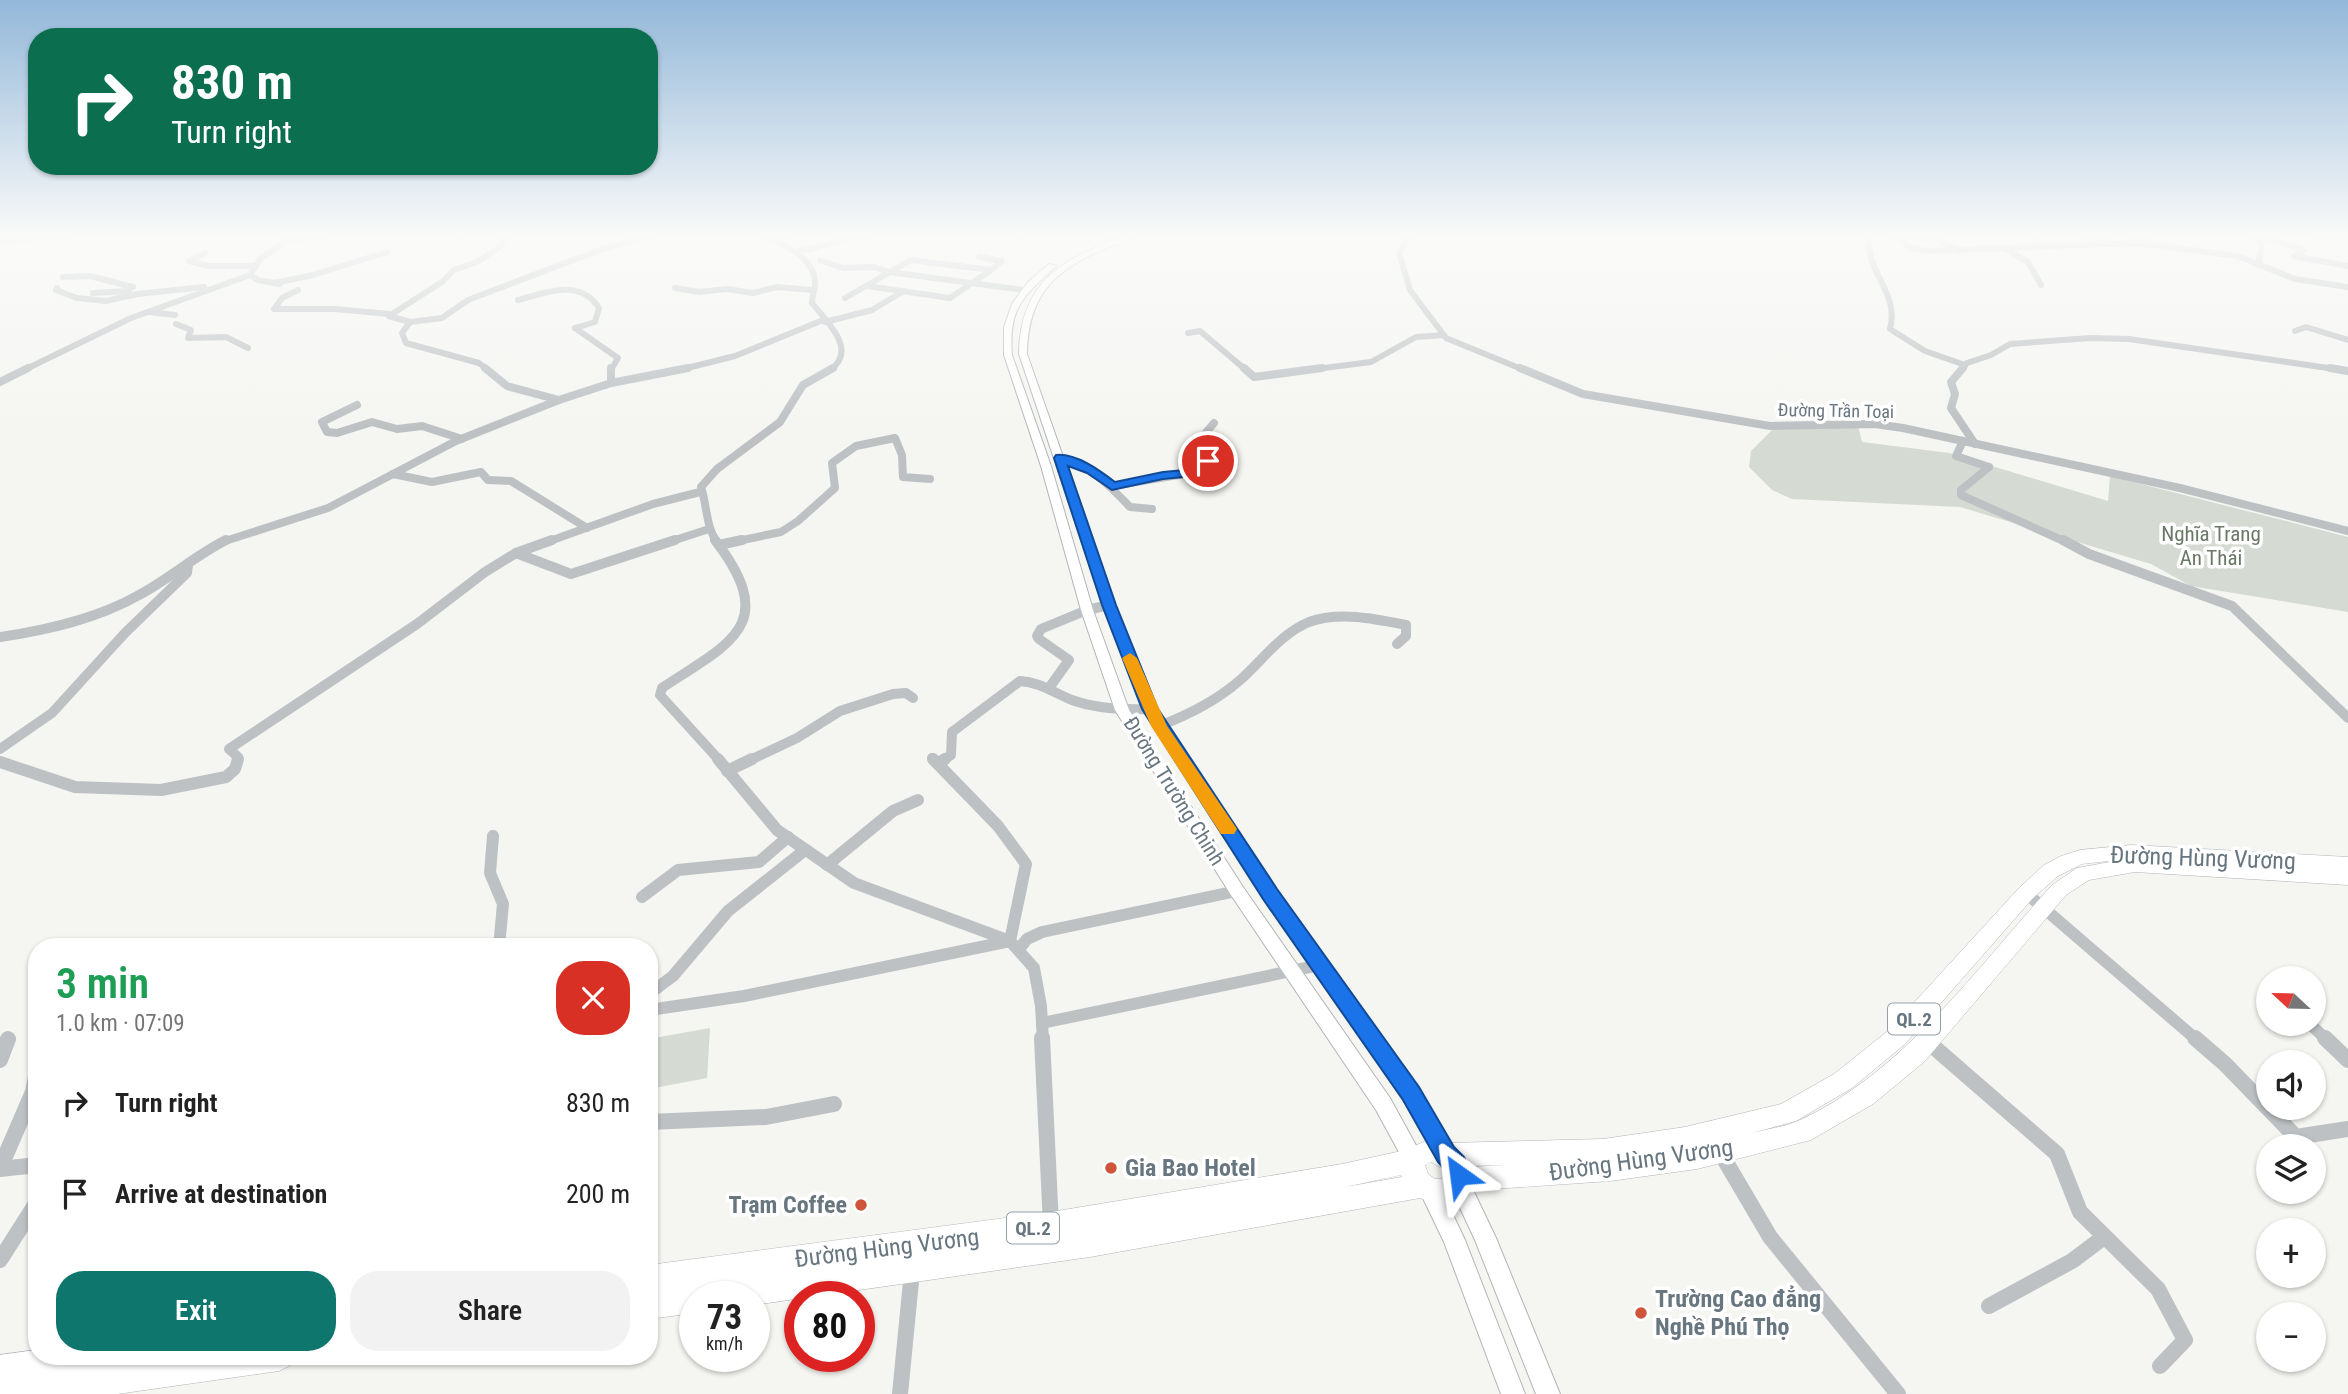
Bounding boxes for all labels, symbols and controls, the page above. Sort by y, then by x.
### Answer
text: 830 m [171,54,293,111]
icon: right [56,56,147,147]
text: Turn right [171,113,292,151]
street label: Đường Trần Toại [1778,399,1894,422]
pin [1178,431,1238,491]
icon: arrive [1189,442,1227,480]
park label: Nghĩa Trang An Thái [2161,522,2261,570]
street label: Đường Trường Chinh [1119,712,1229,870]
street label: Đường Hùng Vương [2110,841,2296,875]
text: 3 min [56,959,149,1008]
button: close [556,961,630,1035]
north arrow [2256,966,2326,1036]
map controls [2256,966,2326,1372]
road number: QL.2 [1888,1004,1940,1035]
text: 1.0 km · 07:09 [56,1010,185,1037]
button: sound [2256,1050,2326,1120]
icon: right [56,1084,94,1122]
text: Turn right [115,1088,217,1118]
text: 830 m [566,1088,630,1118]
street label: Đường Hùng Vương [1547,1133,1735,1187]
button: layers [2256,1134,2326,1204]
position arrow [1422,1138,1496,1212]
place label: Gia Bao Hotel [1125,1154,1256,1182]
marker: Gia Bao Hotel [1103,1160,1119,1176]
icon: arrive [56,1175,94,1213]
text: Arrive at destination [115,1179,327,1209]
text: 200 m [566,1179,630,1209]
place label: Trạm Coffee [728,1191,847,1219]
marker: Trạm Coffee [853,1197,869,1213]
road number: QL.2 [1007,1212,1059,1244]
button: + [2256,1218,2326,1288]
street label: Đường Hùng Vương [793,1223,981,1273]
button: Exit [56,1271,336,1351]
button: Share [350,1271,630,1351]
speed limit sign: 80 [784,1281,875,1372]
place label: Trường Cao đẳng Nghề Phú Thọ [1655,1285,1821,1341]
text: 73 [707,1297,742,1338]
button: − [2256,1302,2326,1372]
marker: Trường Cao đẳng Nghề Phú Thọ [1633,1305,1649,1321]
text: km/h [706,1333,743,1354]

